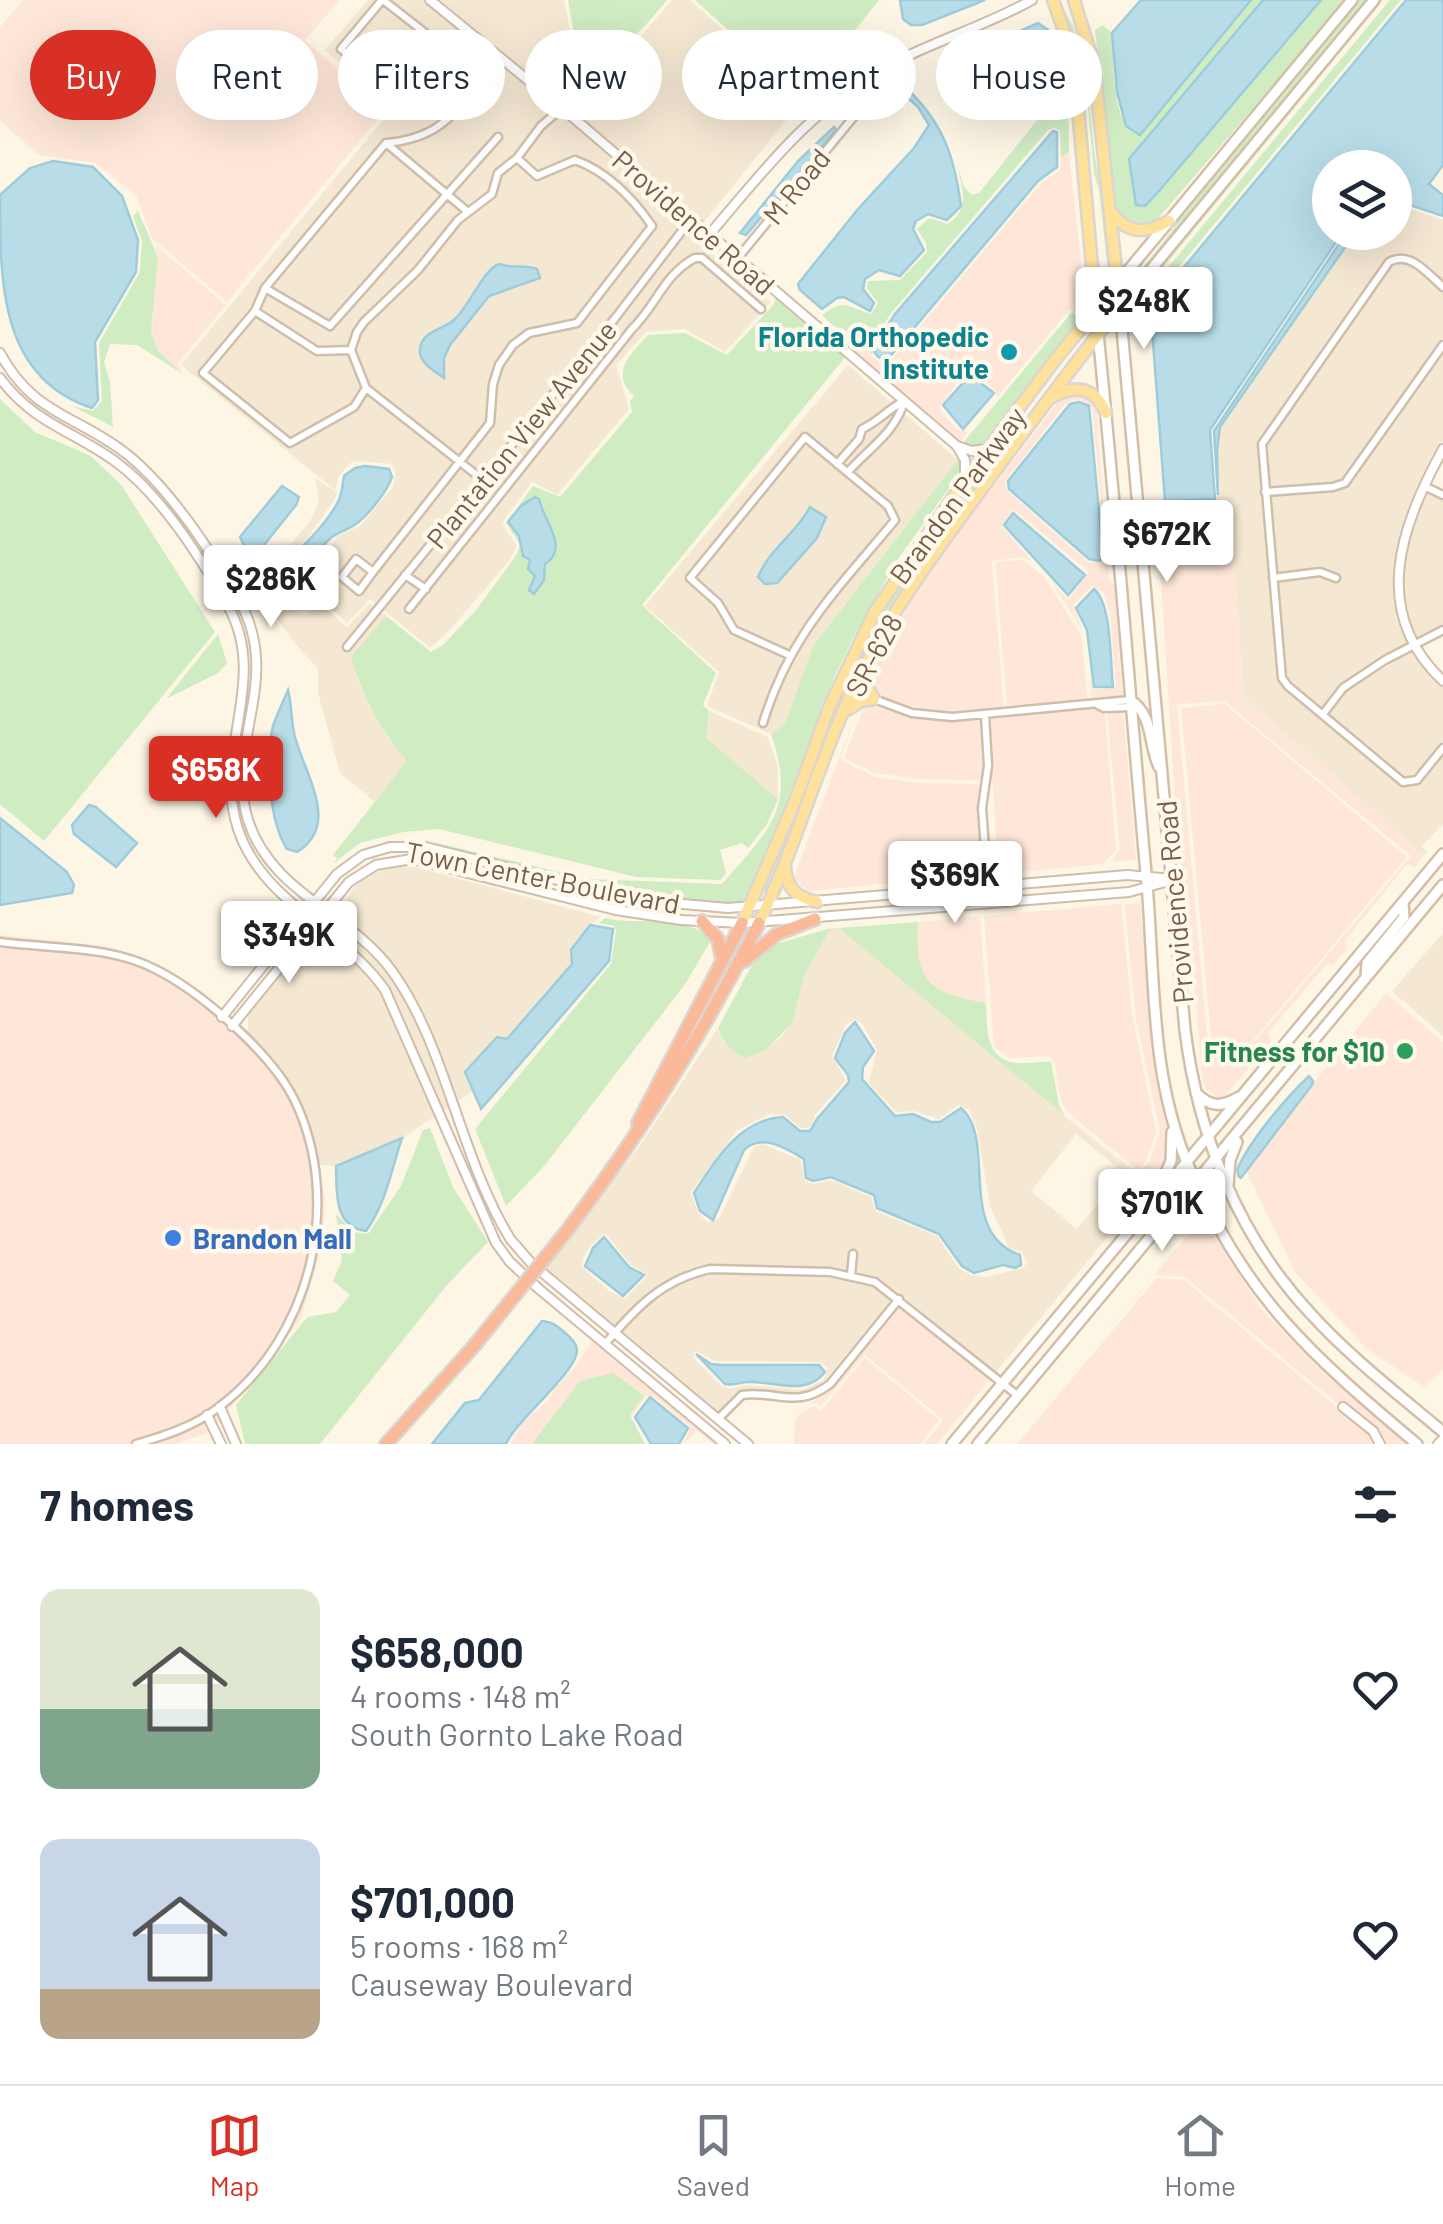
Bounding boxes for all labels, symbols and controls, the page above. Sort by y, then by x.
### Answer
chip: Buy [30,30,156,120]
chip: Rent [176,30,318,120]
chip: Filters [338,30,505,120]
chip: New [525,30,662,120]
chip: Apartment [682,30,916,120]
chip: House [936,30,1102,120]
street label: M Road [755,141,837,231]
street label: Providence Road [606,142,782,302]
map controls [1312,150,1412,250]
button: layers [1312,150,1412,250]
pin: $248K [1074,267,1214,352]
text: $248K [1098,280,1190,318]
street label: Plantation View Avenue [419,313,623,555]
place label: Florida Orthopedic Institute [758,319,989,385]
marker: Florida Orthopedic Institute [998,341,1020,363]
street label: Brandon Parkway [882,400,1033,590]
pin: $672K [1097,500,1237,585]
text: $672K [1122,513,1212,551]
pin: $286K [201,545,341,630]
text: $286K [226,558,316,596]
street label: SR-628 [837,608,909,702]
pin: $658K [146,736,286,821]
text: $658K [171,749,261,787]
street label: Providence Road [1148,799,1200,1005]
street label: Town Center Boulevard [403,834,683,920]
pin: $369K [885,841,1025,926]
text: $369K [910,854,1000,892]
pin: $349K [219,901,359,986]
text: $349K [243,914,335,952]
place label: Fitness for $10 [1204,1034,1385,1068]
marker: Fitness for $10 [1394,1040,1416,1062]
pin: $701K [1092,1169,1232,1254]
text: $701K [1120,1182,1204,1220]
place label: Brandon Mall [193,1221,352,1255]
marker: Brandon Mall [162,1227,184,1249]
icon: filters [1348,1477,1403,1532]
text: 7 homes [40,1479,194,1529]
text: $658,000 [350,1626,524,1676]
icon: home [120,1629,240,1749]
icon: heart [1348,1662,1403,1717]
text: 4 rooms · 148 m² [350,1676,571,1714]
text: South Gornto Lake Road [350,1714,684,1752]
text: $701,000 [350,1876,515,1926]
icon: home [120,1879,240,1999]
icon: heart [1348,1912,1403,1967]
text: 5 rooms · 168 m² [350,1926,568,1964]
text: Causeway Boulevard [350,1964,634,2002]
tab: Map [207,2108,262,2202]
tab: Saved [677,2108,750,2202]
tab: Home [1164,2108,1236,2202]

